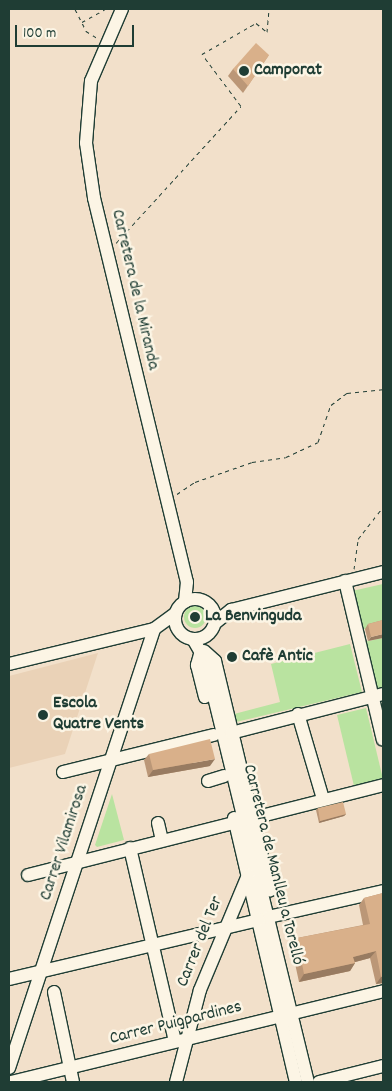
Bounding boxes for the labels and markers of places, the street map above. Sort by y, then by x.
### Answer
place label: Camporat [254,60,322,82]
marker: Camporat [238,65,250,77]
place label: La Benvinguda [205,606,301,628]
marker: La Benvinguda [189,611,201,623]
place label: Cafè Antic [242,646,313,668]
marker: Cafè Antic [226,651,238,663]
place label: Escola Quatre Vents [53,694,144,736]
marker: Escola Quatre Vents [37,709,49,721]

